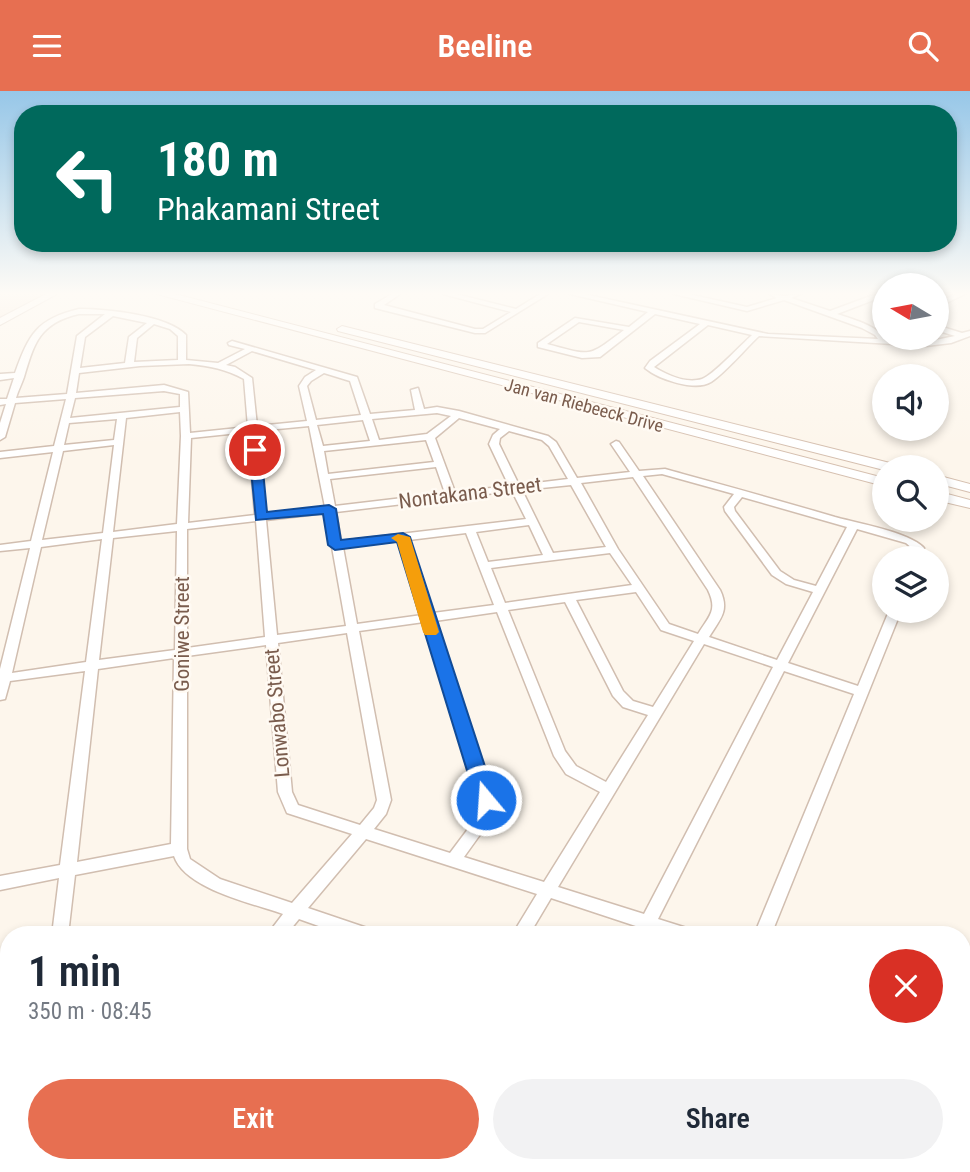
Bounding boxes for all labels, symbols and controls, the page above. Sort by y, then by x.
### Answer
icon: menu [28,27,66,65]
text: Beeline [437,27,533,65]
icon: search [904,27,942,65]
text: 180 m [157,131,279,188]
icon: left [42,133,133,224]
text: Phakamani Street [157,190,380,228]
north arrow [872,273,948,350]
map controls [872,273,949,623]
button: sound [872,364,949,441]
street label: Jan van Riebeeck Drive [502,374,666,436]
pin [225,420,285,480]
icon: arrive [236,431,274,469]
button: search [872,455,949,532]
street label: Nontakana Street [397,472,543,514]
button: layers [872,546,949,623]
street label: Goniwe Street [170,576,194,692]
street label: Lonwabo Street [259,648,295,778]
position arrow [449,763,523,837]
text: 1 min [28,947,121,996]
button: close [869,949,943,1023]
text: 350 m · 08:45 [28,998,152,1025]
button: Exit [28,1079,479,1159]
button: Share [493,1079,943,1159]

